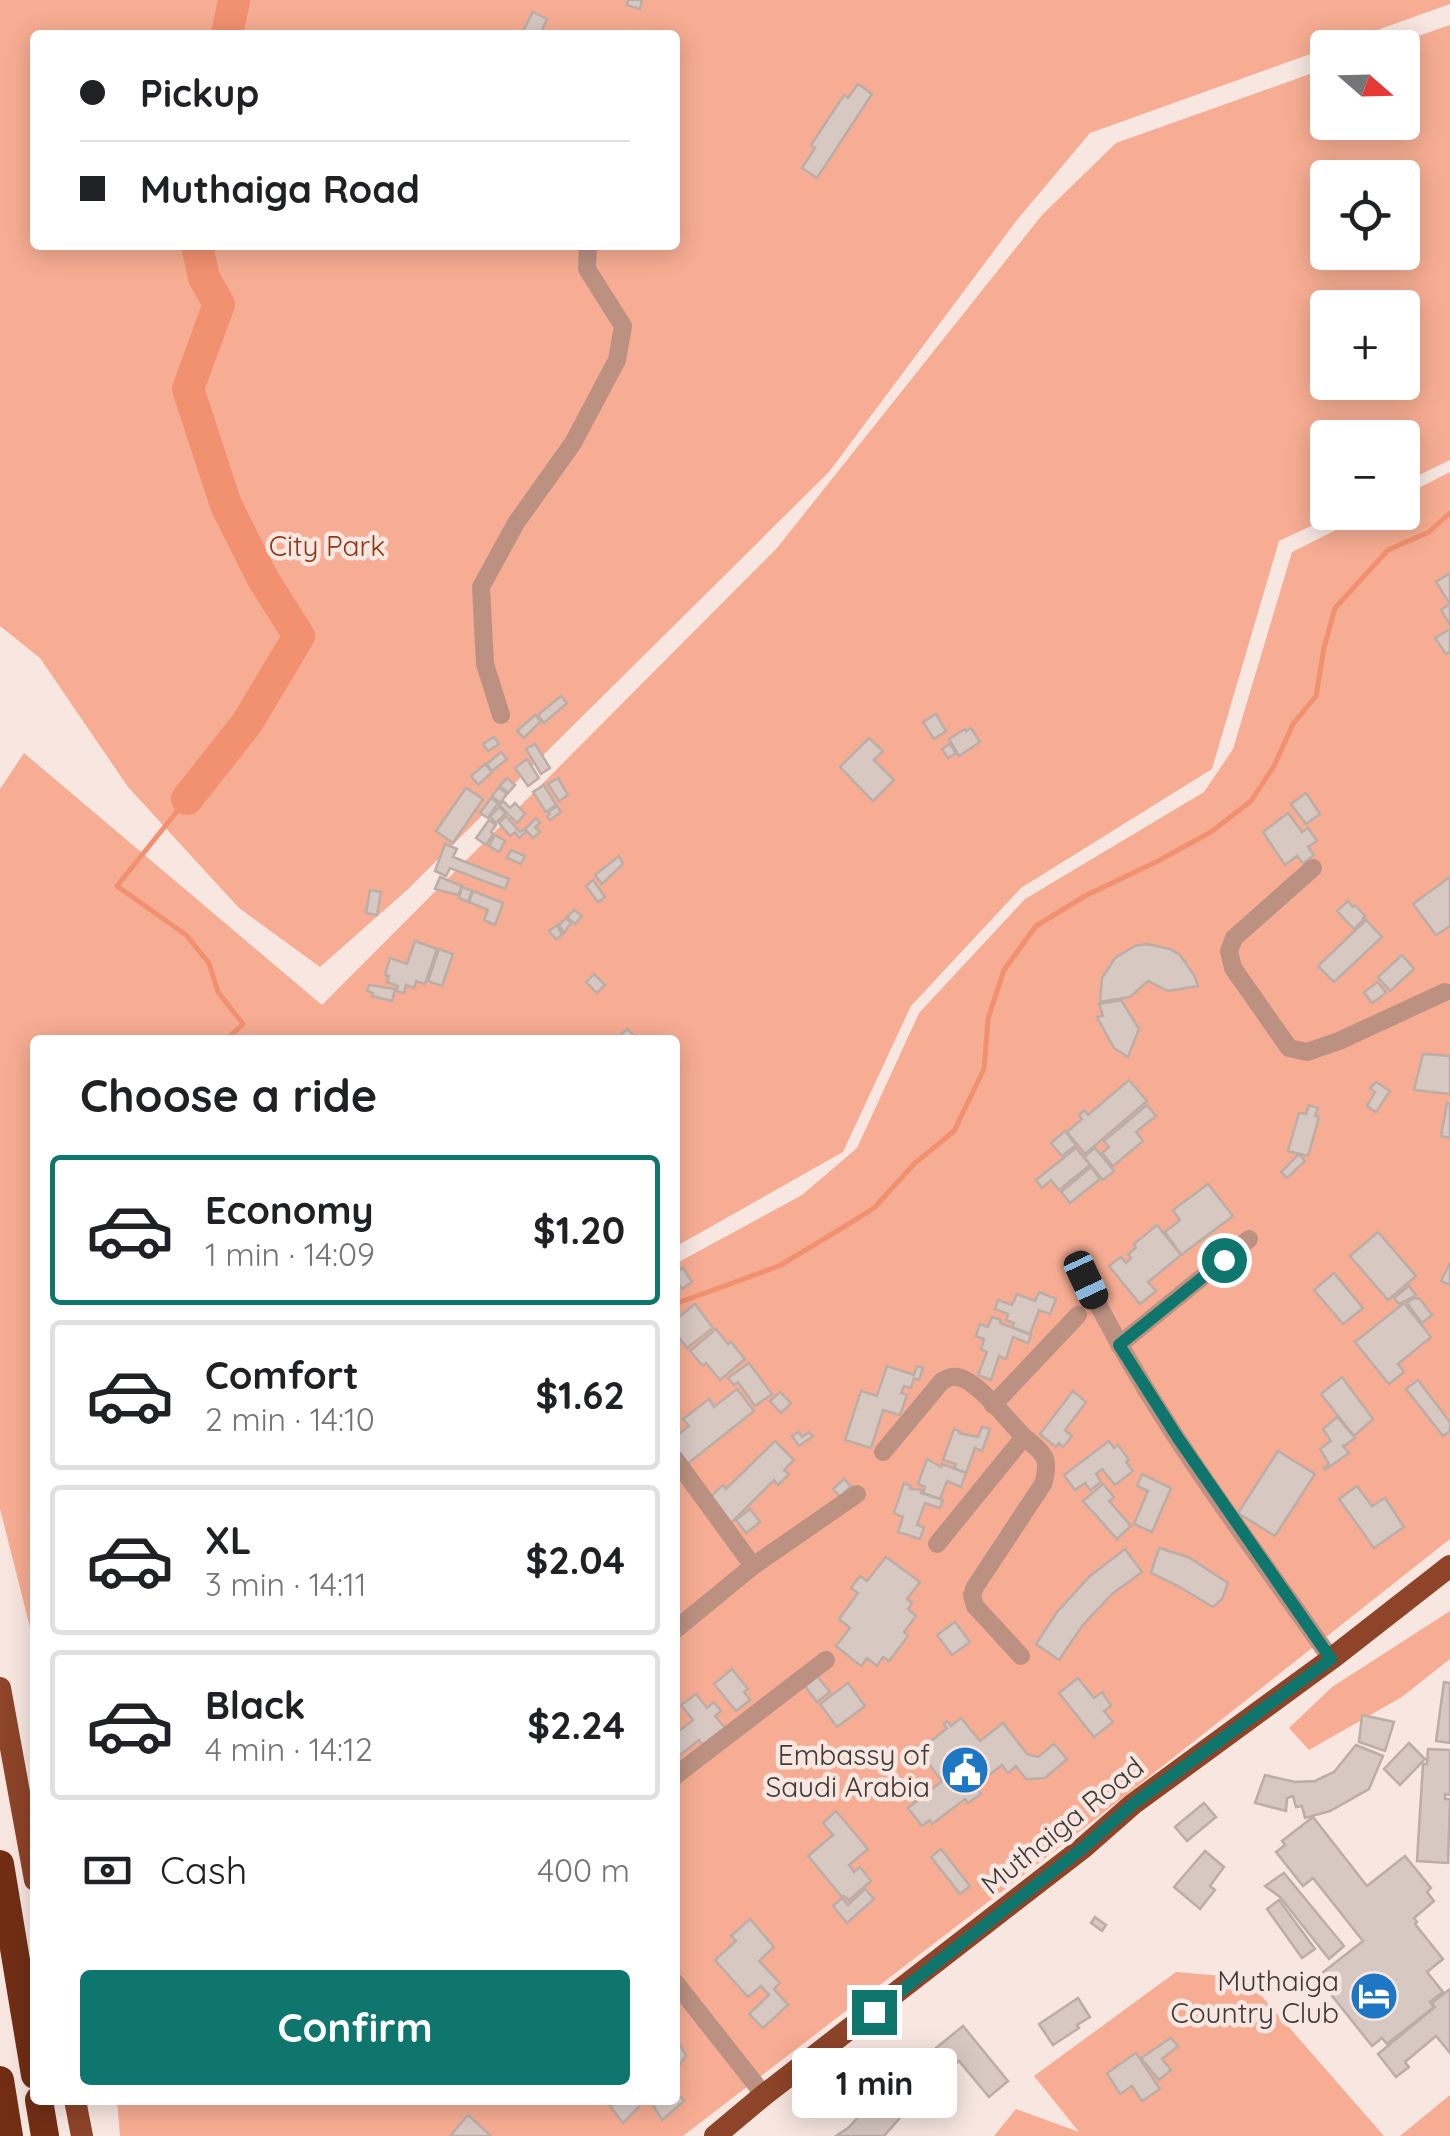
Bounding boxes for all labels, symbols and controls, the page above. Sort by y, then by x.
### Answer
north arrow [1310,30,1420,140]
map controls [1310,30,1420,530]
text: Pickup [140,69,259,117]
button: locate [1310,160,1420,270]
text: Muthaiga Road [140,165,420,213]
button: + [1310,290,1420,400]
button: − [1310,420,1420,530]
park label: City Park [269,528,385,563]
text: Choose a ride [80,1067,377,1123]
icon: car [85,1185,175,1275]
text: Economy [205,1186,374,1234]
text: $1.20 [533,1206,625,1254]
text: 1 min · 14:09 [205,1234,375,1274]
route start [1202,1238,1247,1283]
car [1060,1246,1112,1314]
icon: car [85,1350,175,1440]
text: Comfort [205,1351,359,1399]
text: $1.62 [535,1371,625,1419]
text: 2 min · 14:10 [205,1399,375,1439]
icon: car [85,1515,175,1605]
text: XL [205,1516,251,1564]
text: $2.04 [526,1536,625,1584]
text: 3 min · 14:11 [205,1564,367,1604]
icon: car [85,1680,175,1770]
text: Black [205,1681,305,1729]
text: $2.24 [527,1701,625,1749]
text: 4 min · 14:12 [205,1729,373,1769]
place label: Embassy of Saudi Arabia [766,1737,930,1804]
public building icon: Embassy of Saudi Arabia [939,1744,991,1796]
street label: Muthaiga Road [974,1749,1150,1901]
icon: cash [80,1843,135,1898]
text: Cash [160,1846,247,1894]
text: 400 m [537,1850,630,1890]
place label: Muthaiga Country Club [1170,1963,1339,2030]
button: Confirm [80,1970,630,2085]
hotel icon: Muthaiga Country Club [1348,1970,1400,2022]
route end [852,1990,897,2035]
callout: 1 min [792,2047,956,2117]
text: 1 min [836,2063,913,2103]

